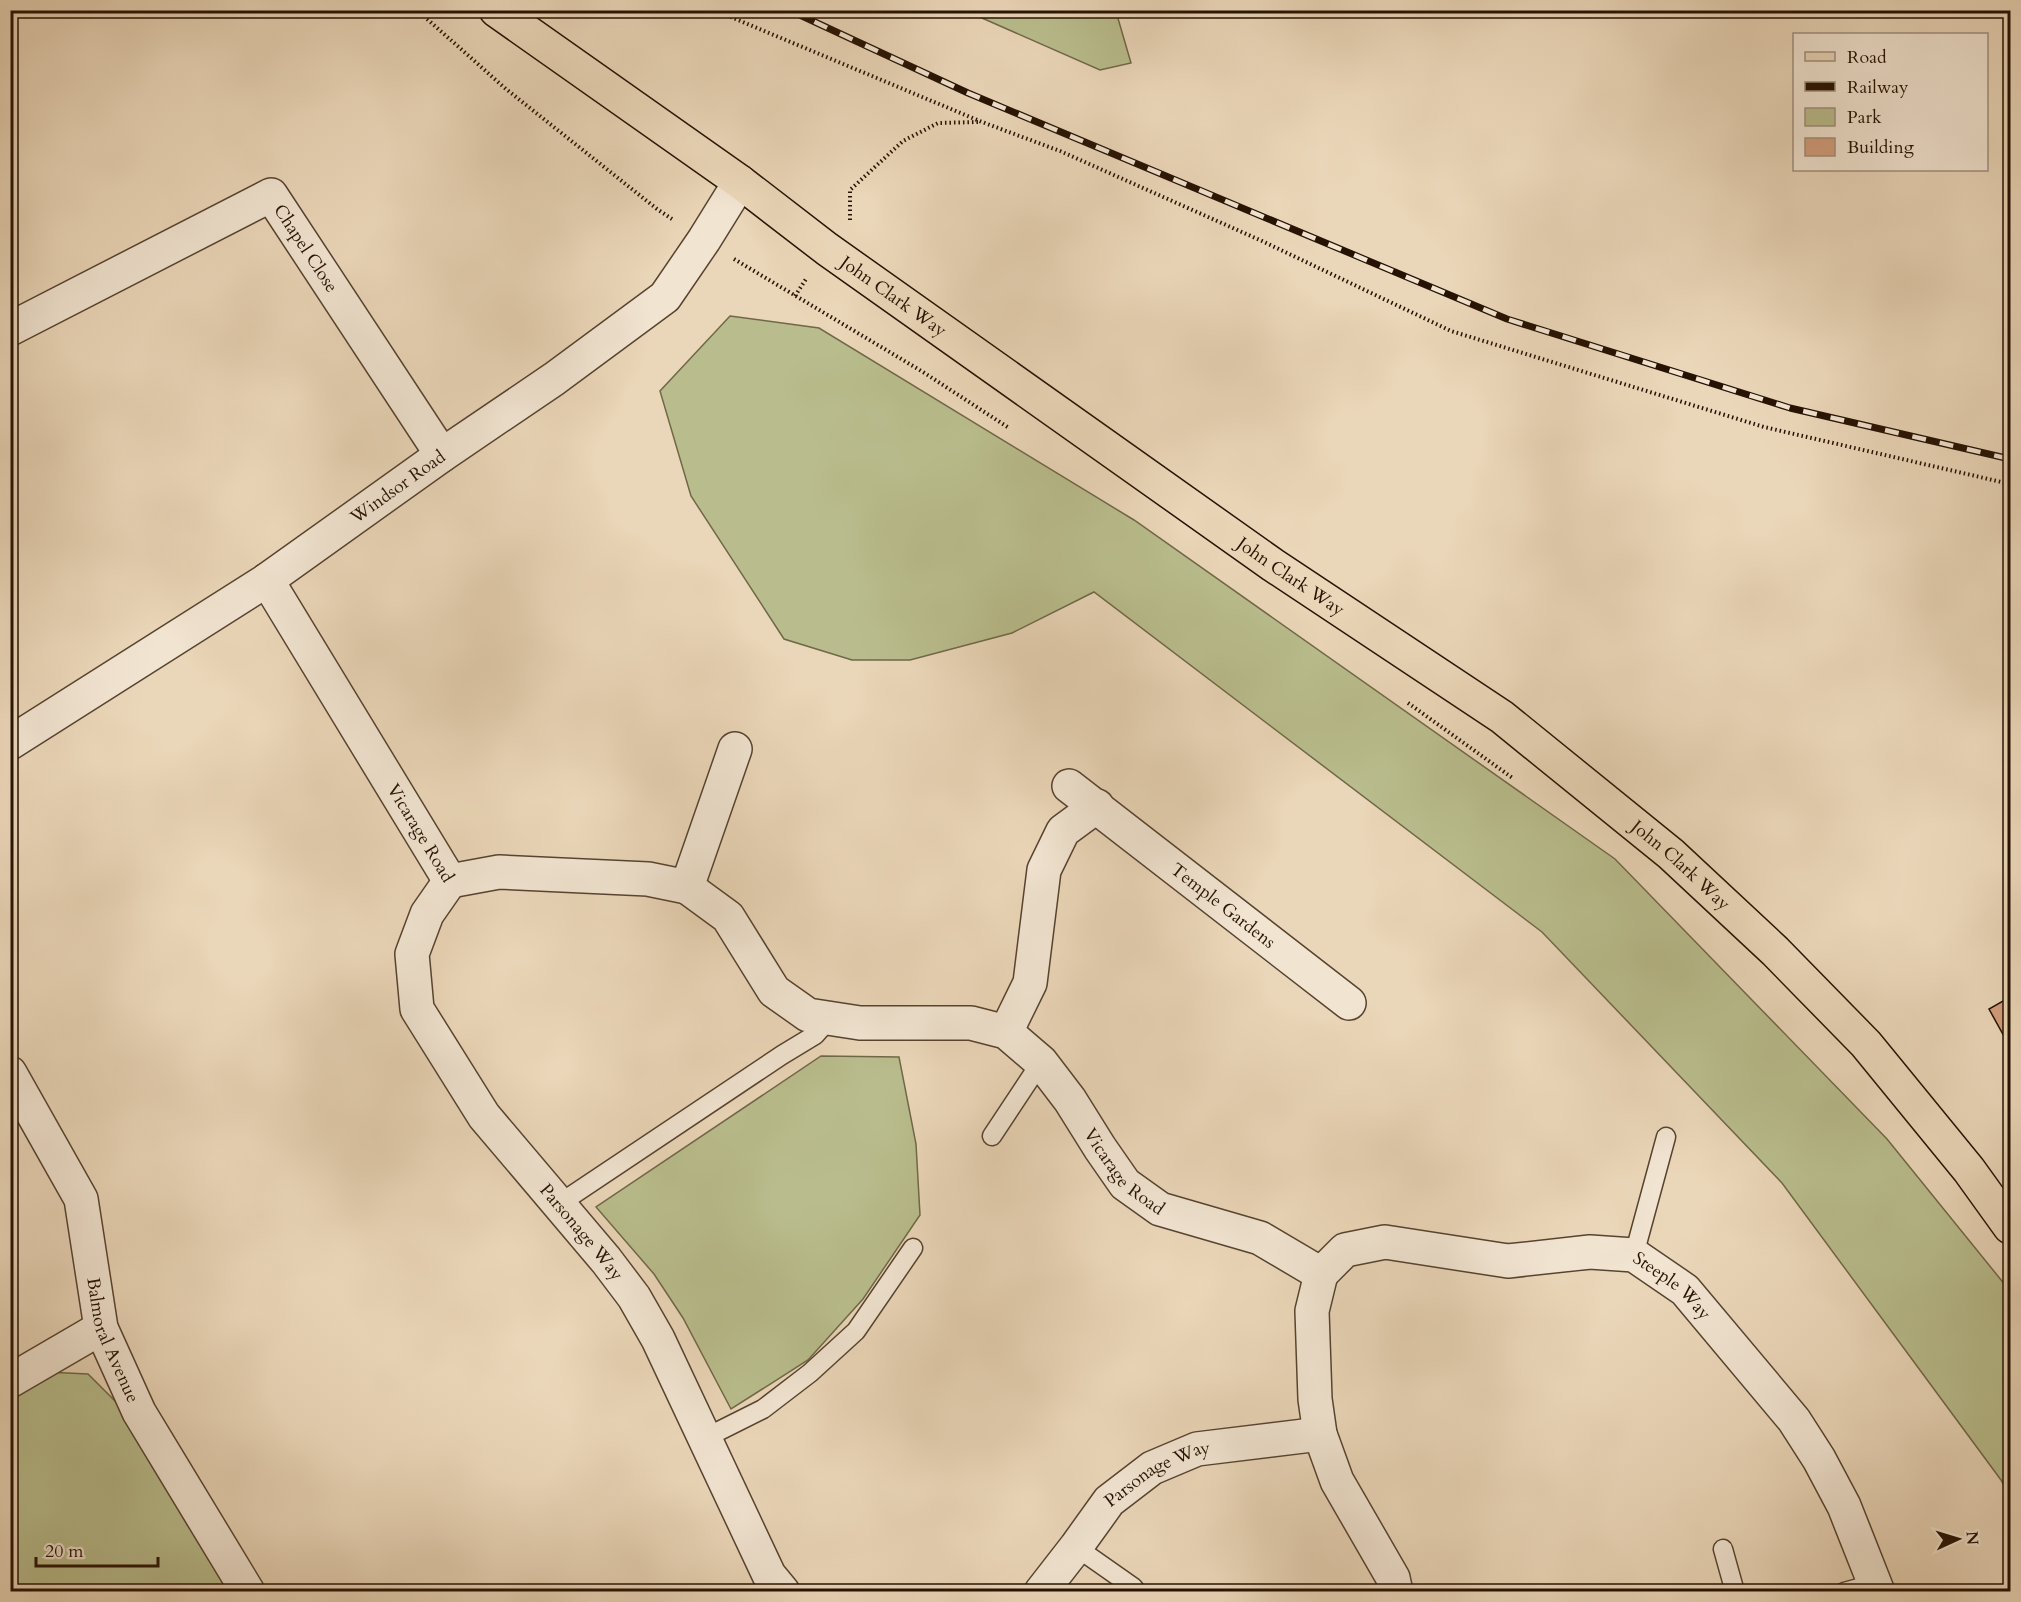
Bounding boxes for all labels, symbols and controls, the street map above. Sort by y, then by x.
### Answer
legend [1793,33,1988,171]
text: Road [1847,45,1887,70]
text: Railway [1847,75,1909,100]
text: Park [1847,105,1882,130]
text: Building [1847,135,1915,160]
street label: Chapel Close [267,199,344,297]
street label: John Clark Way [833,248,952,343]
street label: Windsor Road [345,444,451,530]
street label: John Clark Way [1229,529,1350,622]
street label: Vicarage Road [381,779,460,888]
street label: John Clark Way [1623,813,1736,917]
street label: Temple Gardens [1165,857,1280,954]
street label: Vicarage Road [1078,1123,1170,1222]
street label: Parsonage Way [534,1178,629,1286]
street label: Steeple Way [1628,1246,1717,1326]
street label: Balmoral Avenue [80,1276,145,1407]
street label: Parsonage Way [1099,1435,1212,1513]
north arrow [1928,1509,1988,1569]
scale bar [36,1530,158,1568]
text: N [1961,1530,1983,1546]
text: 20 m [45,1539,84,1564]

